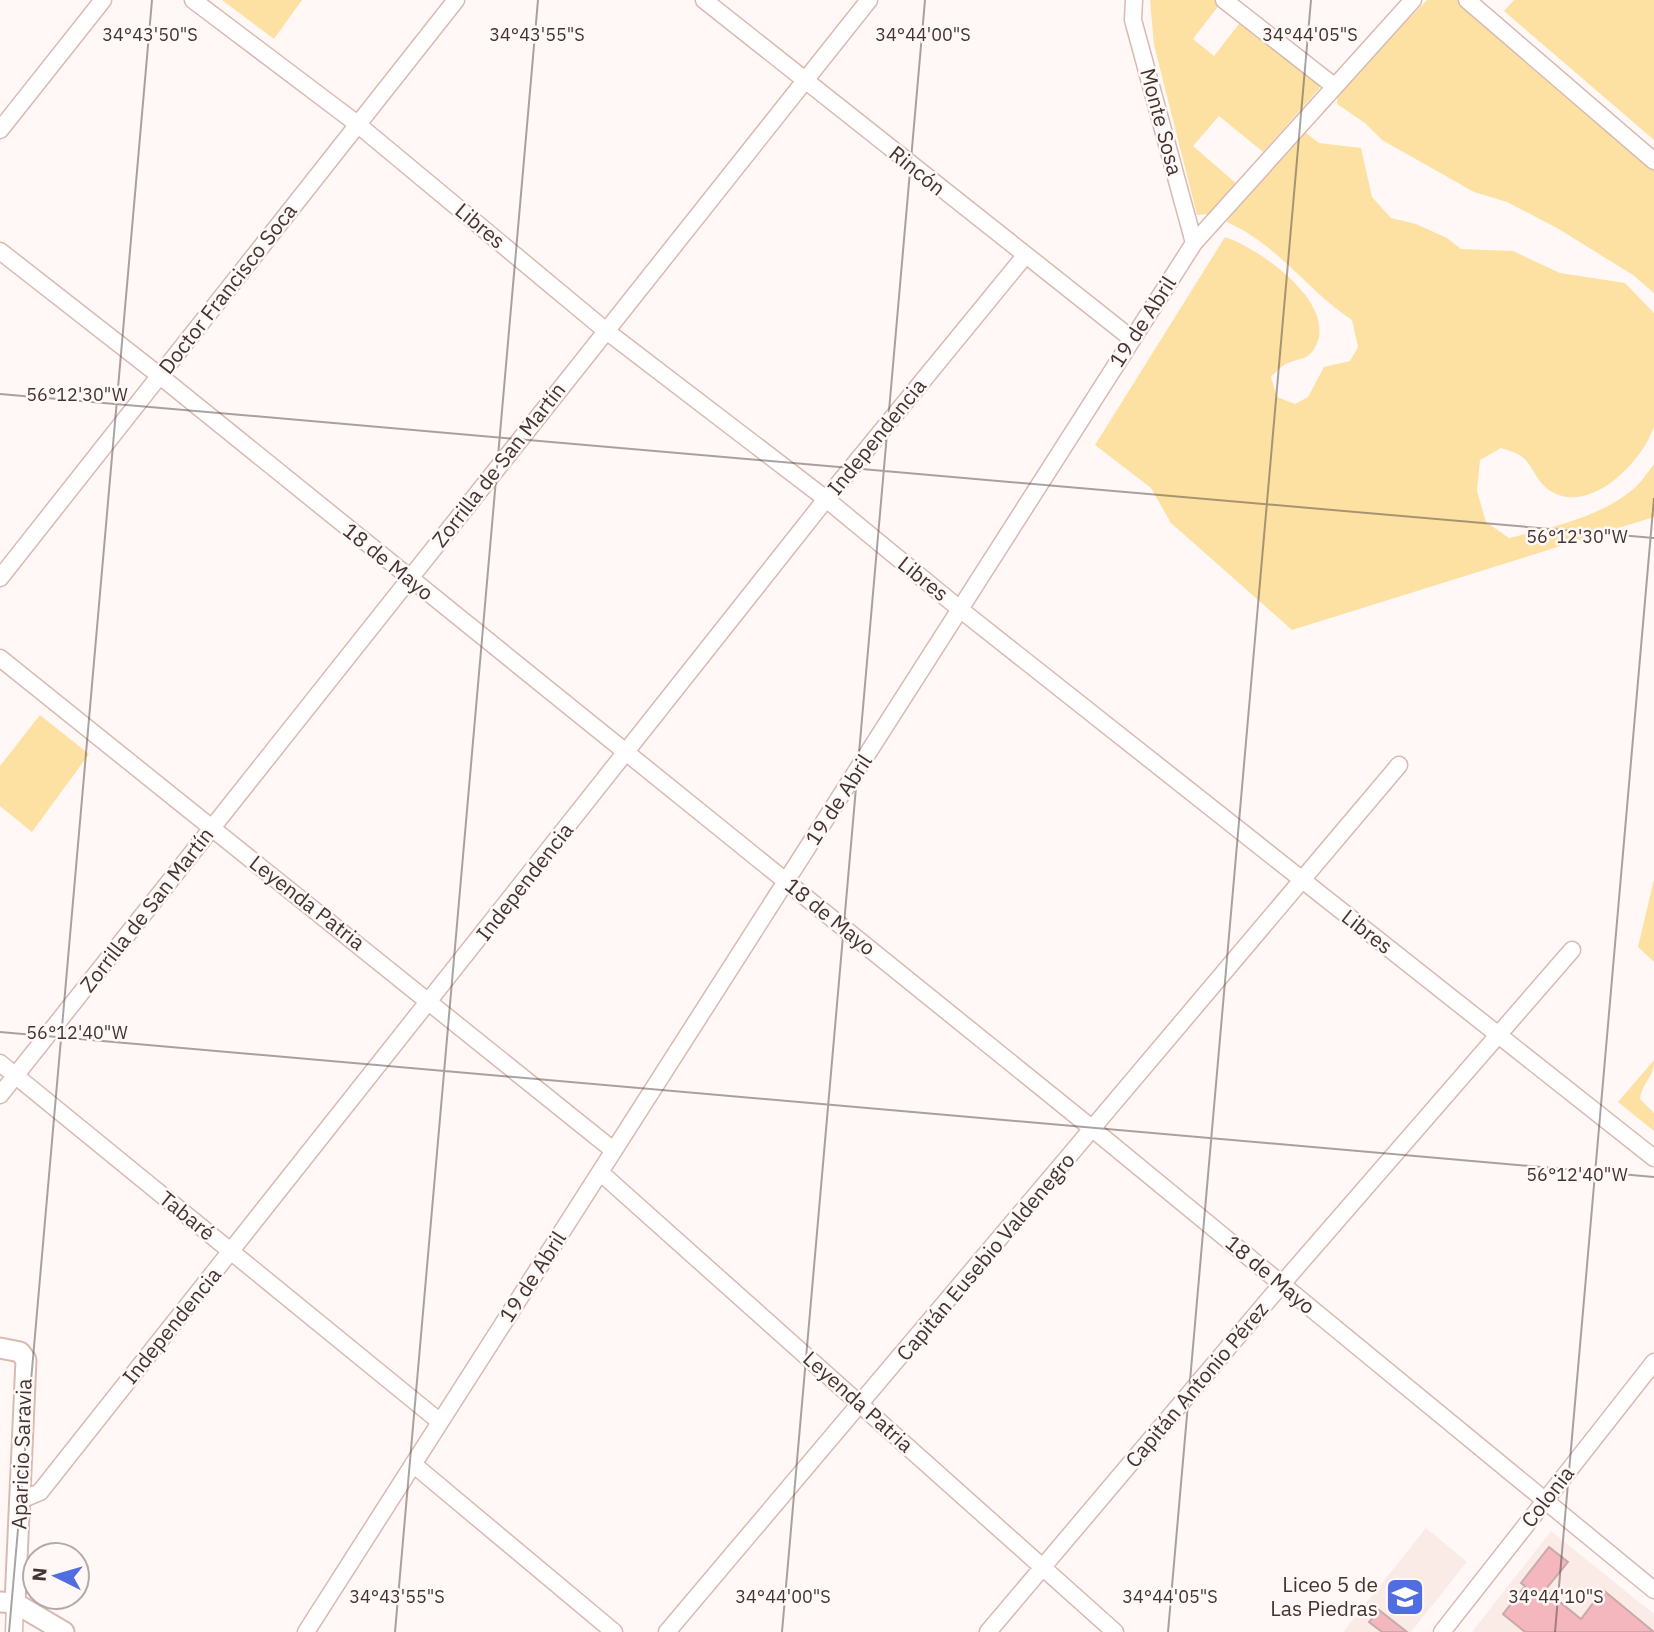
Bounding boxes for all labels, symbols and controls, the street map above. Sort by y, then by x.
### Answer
text: 34°43'50"S [102,23,198,46]
text: 34°43'55"S [489,23,585,46]
text: 34°44'00"S [875,23,971,46]
text: 34°44'05"S [1262,23,1358,46]
street label: Monte Sosa [1134,65,1190,178]
street label: Rincón [884,139,952,201]
street label: Libres [450,196,512,254]
street label: Doctor Francisco Soca [152,197,303,379]
street label: 19 de Abril [1102,270,1182,372]
street label: Independencia [821,372,932,500]
street label: Zorrilla de San Martín [425,376,571,552]
text: 56°12'30"W [26,383,128,406]
street label: 18 de Mayo [337,516,440,606]
text: 56°12'30"W [1526,525,1628,548]
street label: Libres [893,549,955,607]
street label: 19 de Abril [798,748,878,850]
street label: Independencia [469,817,579,946]
street label: Zorrilla de San Martín [73,821,219,997]
street label: Leyenda Patria [244,848,371,956]
street label: 18 de Mayo [779,871,882,961]
street label: Libres [1336,903,1399,960]
text: 56°12'40"W [26,1021,128,1044]
street label: Capitán Eusebio Valdenegro [890,1146,1081,1366]
text: 56°12'40"W [1526,1163,1628,1186]
street label: Tabaré [154,1184,221,1246]
street label: 19 de Abril [492,1225,572,1327]
street label: 18 de Mayo [1220,1228,1321,1320]
street label: Independencia [116,1261,227,1389]
street label: Capitán Antonio Pérez [1119,1295,1274,1473]
street label: Leyenda Patria [798,1344,920,1458]
street label: Aparicio Saravia [4,1378,38,1530]
street label: Colonia [1514,1460,1580,1533]
north arrow [21,1541,91,1611]
text: N [27,1567,52,1582]
place label: Liceo 5 de Las Piedras [1270,1570,1378,1622]
school or university icon: Liceo 5 de Las Piedras [1384,1576,1426,1618]
text: 34°43'55"S [349,1585,445,1608]
text: 34°44'00"S [735,1585,831,1608]
text: 34°44'05"S [1122,1585,1218,1608]
text: 34°44'10"S [1508,1585,1604,1608]

